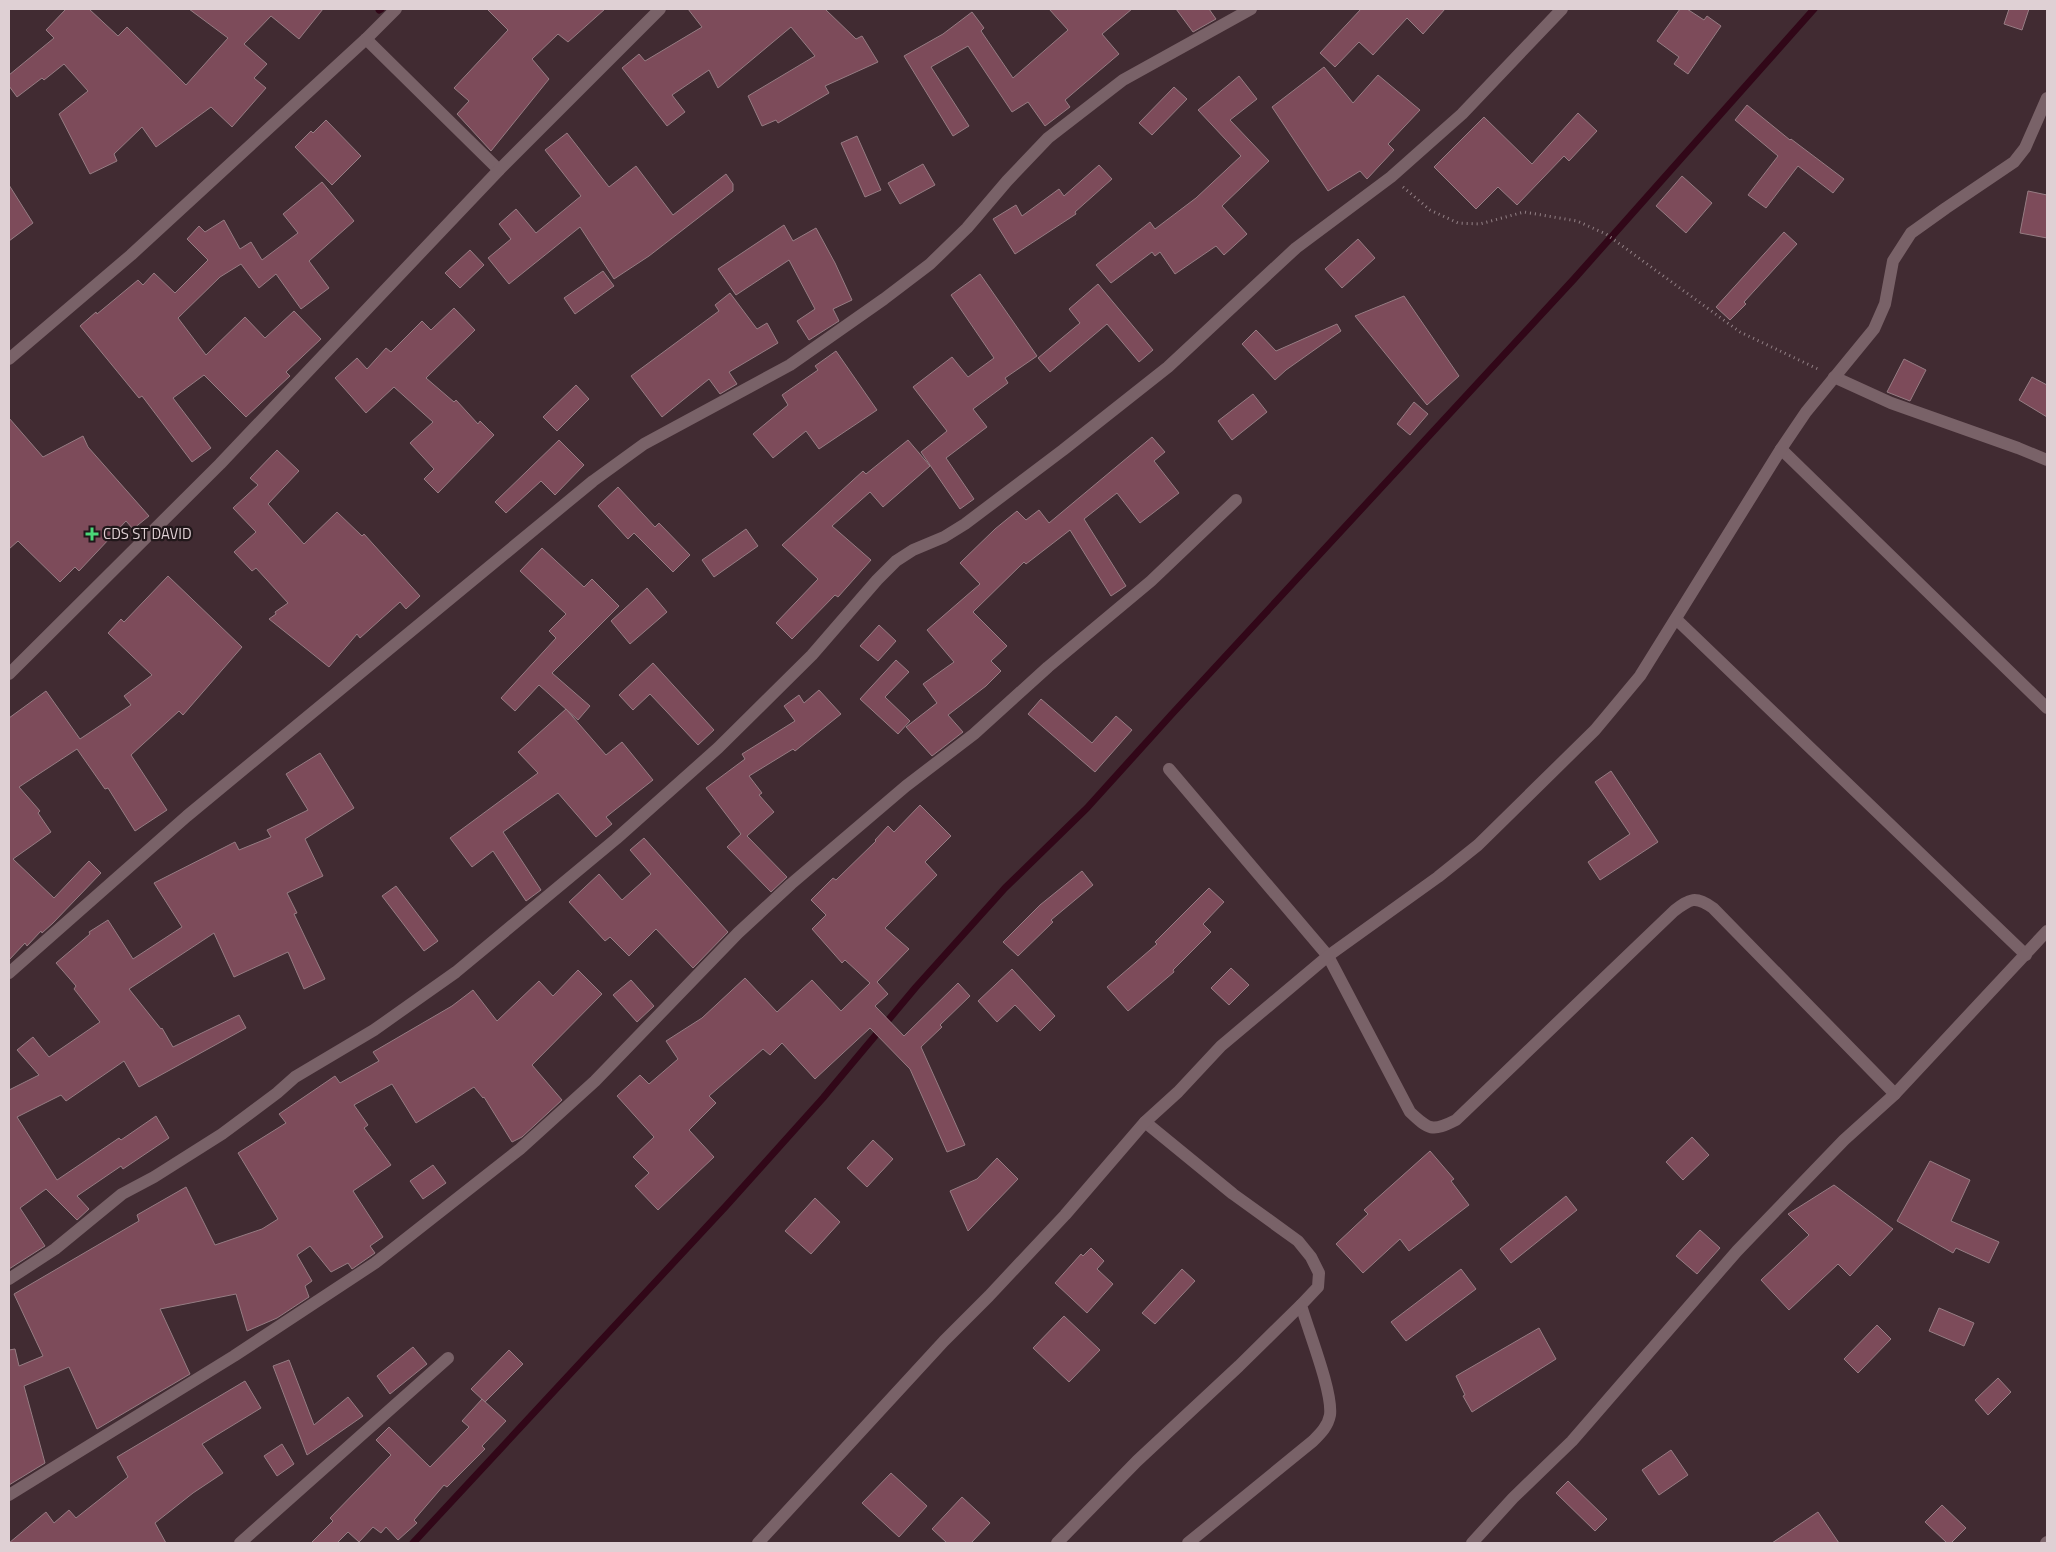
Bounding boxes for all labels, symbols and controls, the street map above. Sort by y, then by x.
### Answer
place label: CDS ST DAVID [103,522,192,545]
marker: CDS ST DAVID [85,527,99,541]

